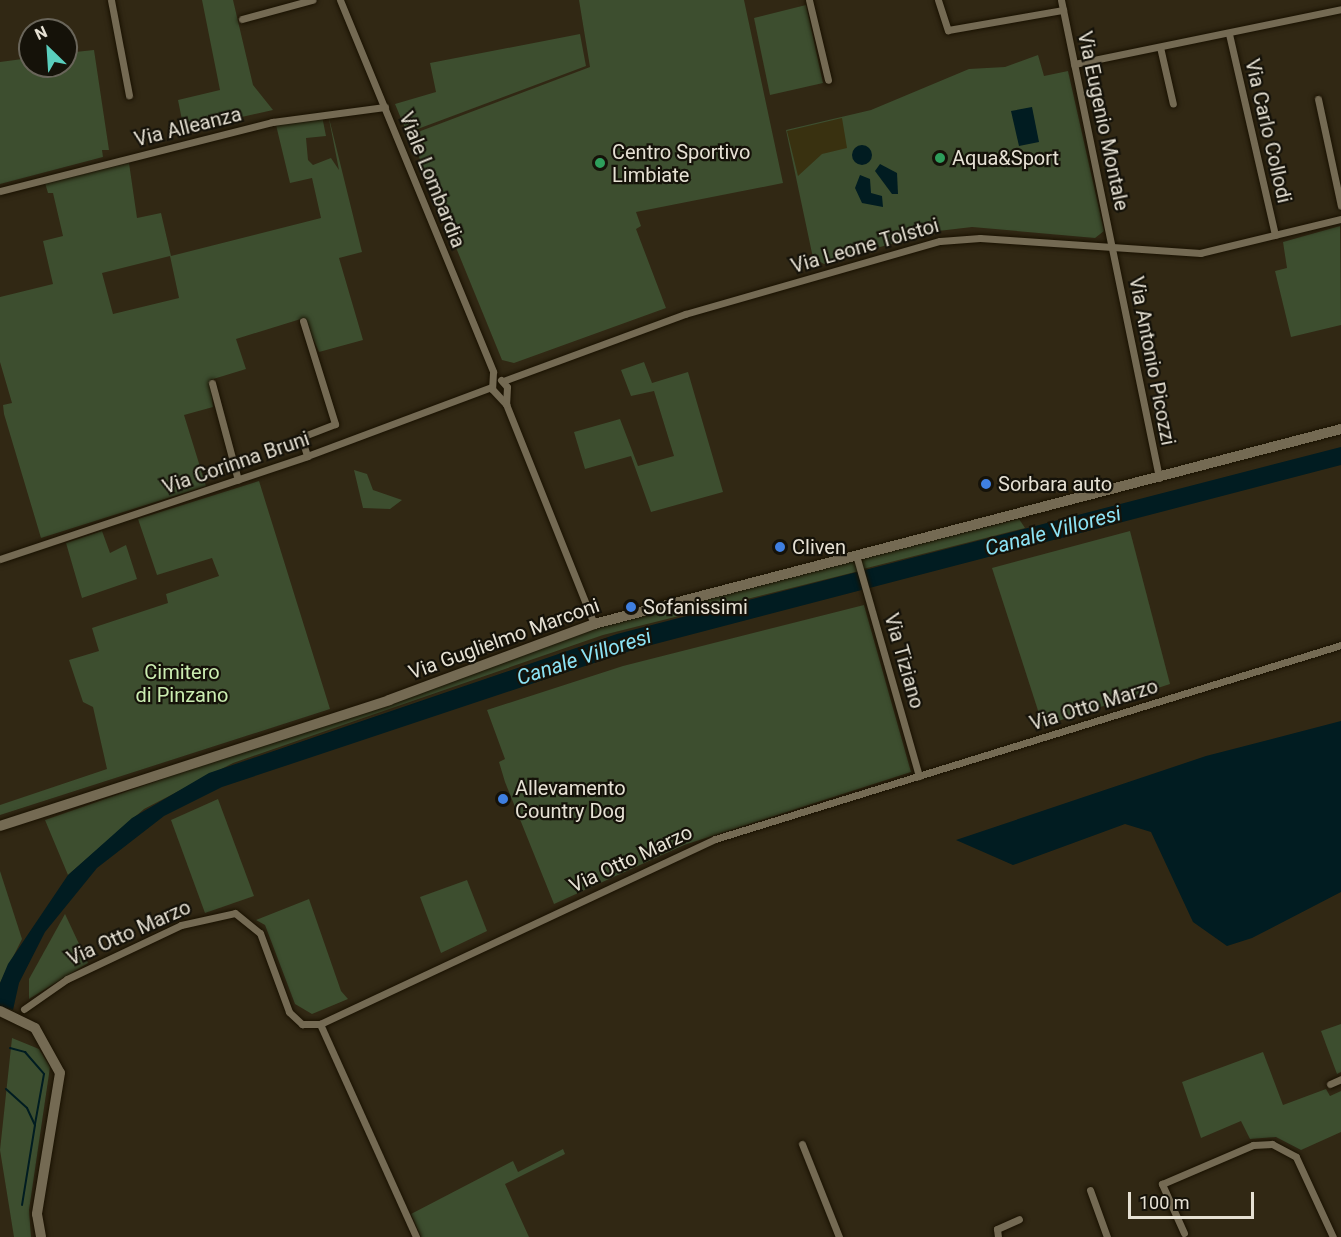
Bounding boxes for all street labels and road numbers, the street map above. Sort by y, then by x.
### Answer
street label: Via Eugenio Montale [1072,29,1134,213]
street label: Via Carlo Collodi [1240,57,1296,205]
street label: Via Alleanza [132,102,244,152]
street label: Viale Lombardia [394,109,470,251]
street label: Via Leone Tolstoi [788,213,942,279]
street label: Via Antonio Picozzi [1124,275,1180,447]
street label: Via Corinna Bruni [159,427,313,499]
street label: Via Guglielmo Marconi [405,593,603,685]
street label: Via Tiziano [879,610,929,712]
street label: Via Otto Marzo [1027,674,1161,736]
street label: Via Otto Marzo [566,820,696,898]
street label: Via Otto Marzo [63,895,195,971]

